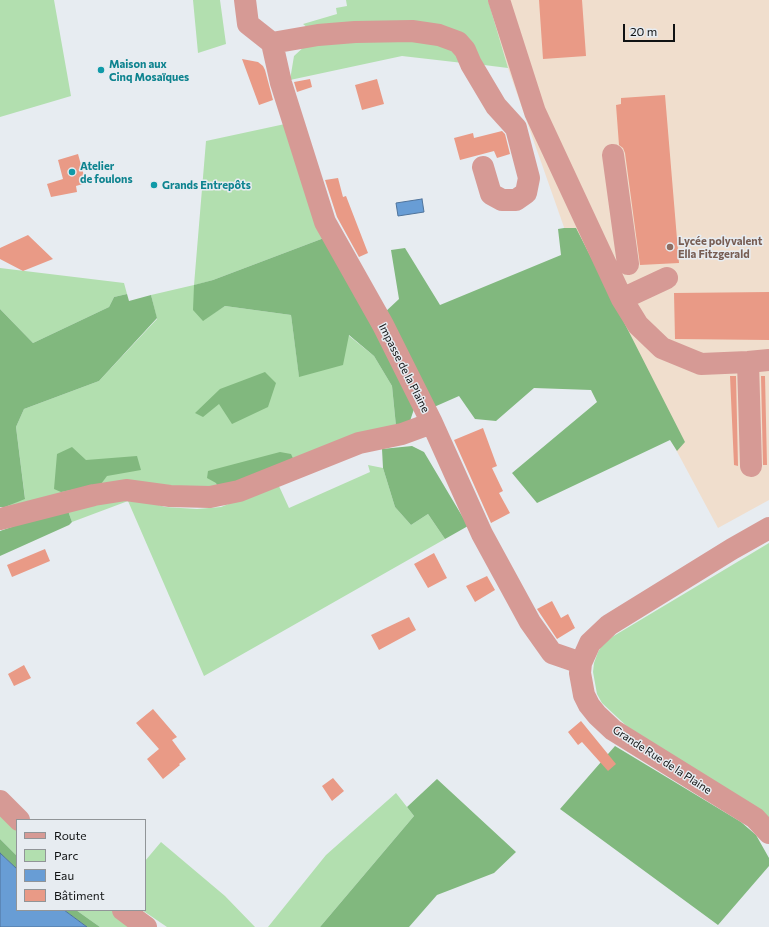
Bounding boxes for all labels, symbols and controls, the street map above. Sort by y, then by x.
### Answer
scale bar [625,16,677,42]
text: 20 m [630,24,657,38]
place label: Maison aux Cinq Mosaïques [109,57,189,83]
marker: Maison aux Cinq Mosaïques [96,65,106,75]
place label: Atelier de foulons [80,159,133,185]
marker: Atelier de foulons [67,167,77,177]
place label: Grands Entrepôts [162,178,251,192]
marker: Grands Entrepôts [149,180,159,190]
place label: Lycée polyvalent Ella Fitzgerald [678,234,762,260]
marker: Lycée polyvalent Ella Fitzgerald [665,242,675,252]
street label: Impasse de la Plaine [376,321,432,415]
street label: Grande Rue de la Plaine [610,723,714,797]
legend [16,819,146,911]
text: Route [54,828,87,842]
text: Parc [54,848,78,862]
text: Eau [54,868,74,882]
text: Bâtiment [54,888,105,902]

